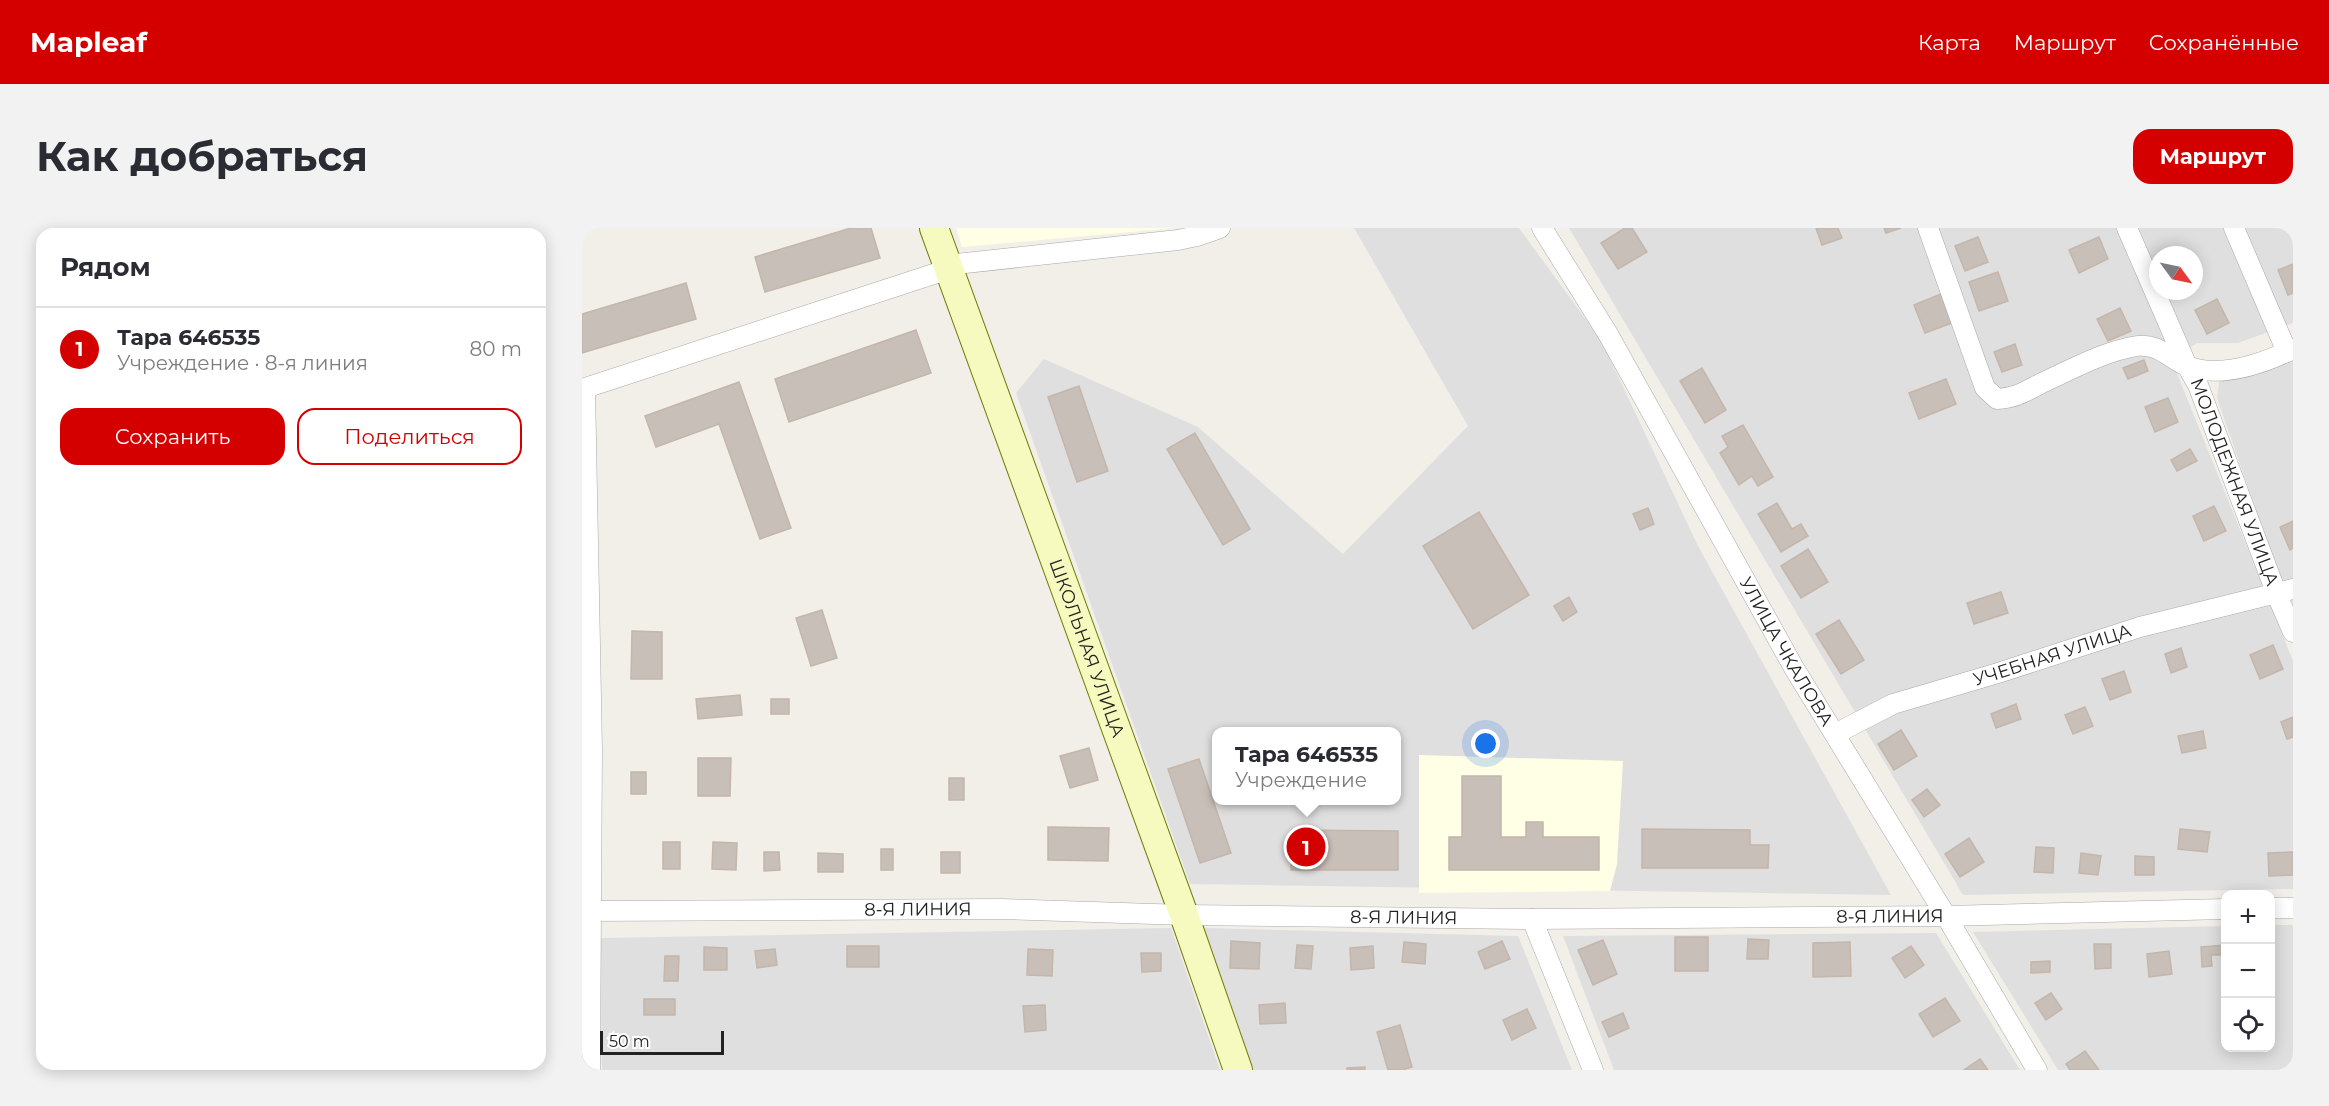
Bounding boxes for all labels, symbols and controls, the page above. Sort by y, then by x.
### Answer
text: Mapleaf [30,25,147,59]
text: Карта [1918,30,1981,55]
text: Маршрут [2014,30,2116,55]
text: Сохранённые [2149,30,2299,55]
button: Маршрут [2133,129,2293,184]
text: Как добраться [36,130,368,182]
north arrow [2149,246,2203,300]
text: Рядом [60,251,151,283]
text: Тара 646535 [117,324,260,351]
text: 1 [76,337,83,361]
text: 80 m [470,337,522,361]
text: Учреждение · 8-я линия [117,351,368,375]
street label: МОЛОДЕЖНАЯ УЛИЦА [2185,375,2284,589]
button: Сохранить [60,408,285,465]
button: Поделиться [297,408,522,465]
street label: ШКОЛЬНАЯ УЛИЦА [1044,556,1130,741]
street label: УЛИЦА ЧКАЛОВА [1735,573,1838,731]
street label: УЧЕБНАЯ УЛИЦА [1971,619,2135,691]
popup [1212,727,1401,805]
your location [1471,729,1500,758]
text: Тара 646535 [1235,741,1378,768]
text: Учреждение [1235,768,1367,792]
pin: 1 [1286,824,1326,870]
map controls [2221,890,2275,1052]
button: + [2221,890,2275,944]
street label: 8-Я ЛИНИЯ [864,898,972,921]
street label: 8-Я ЛИНИЯ [1836,905,1944,928]
street label: 8-Я ЛИНИЯ [1350,906,1458,929]
button: − [2221,944,2275,998]
button: locate [2221,998,2275,1052]
scale bar [600,1028,724,1056]
text: 50 m [609,1032,650,1051]

